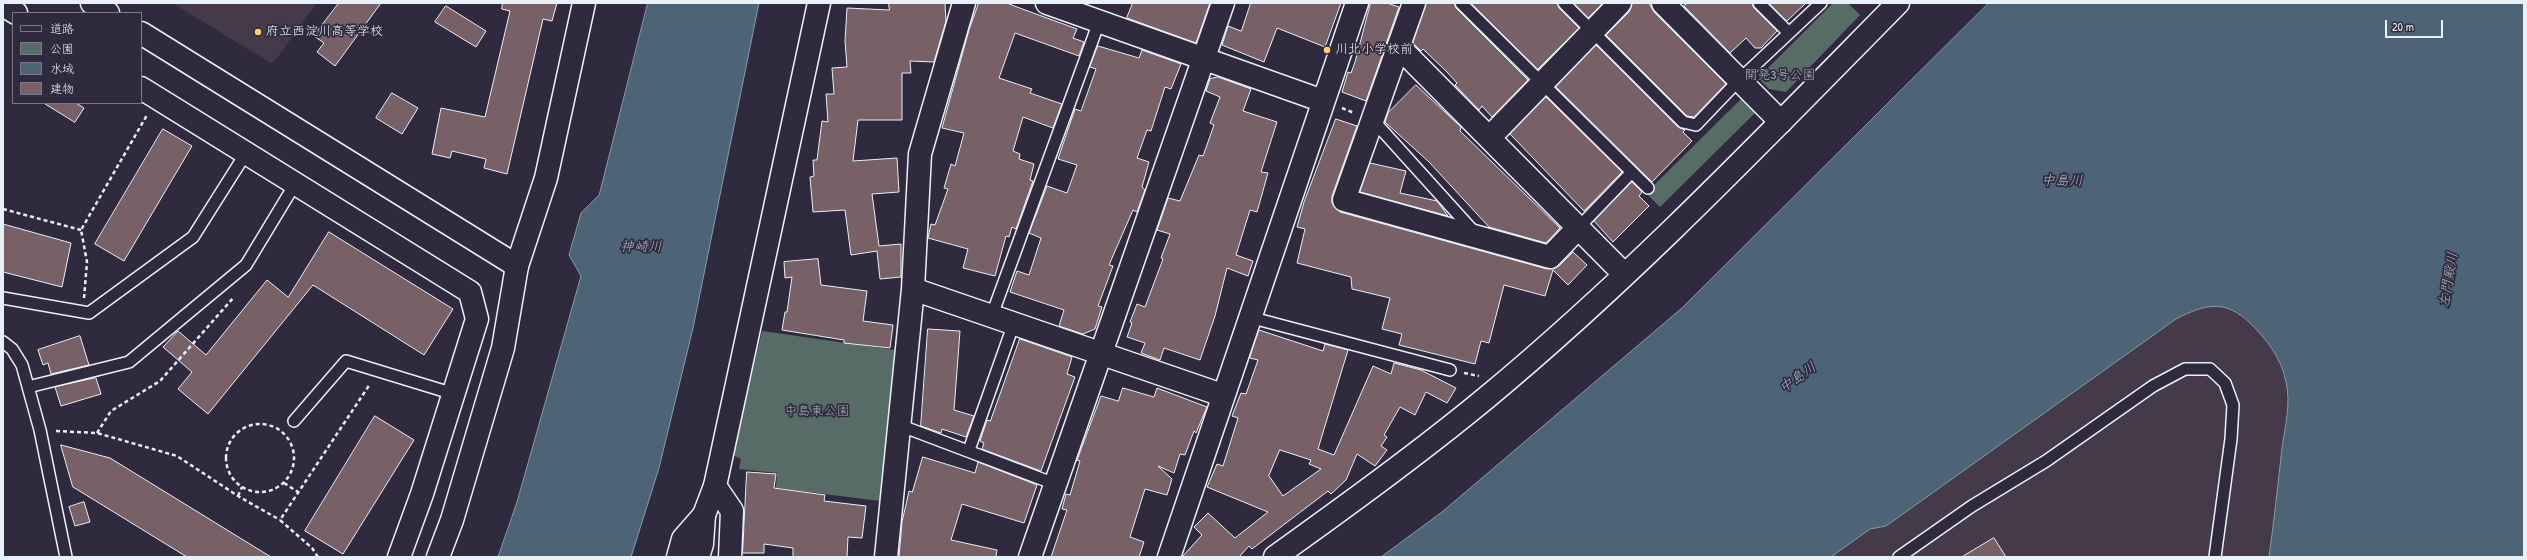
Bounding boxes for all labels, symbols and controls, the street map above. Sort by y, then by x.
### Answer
legend [12,12,142,104]
scale bar [2387,12,2445,38]
text: 20 m [2392,18,2414,35]
text: 道路 [50,20,74,37]
place label: 府立西淀川高等学校 [266,24,383,40]
marker: 府立西淀川高等学校 [253,27,263,37]
text: 公園 [50,40,74,57]
place label: 川北小学校前 [1335,42,1413,58]
marker: 川北小学校前 [1322,45,1332,55]
text: 水域 [50,60,74,77]
park label: 開発3号公園 [1745,68,1815,84]
text: 建物 [50,80,74,97]
water label: 中島川 [2041,173,2083,189]
water label: 神崎川 [620,239,662,255]
water label: 左門殿川 [2436,251,2462,309]
water label: 中島川 [1776,359,1820,397]
park label: 中島東公園 [785,404,849,420]

